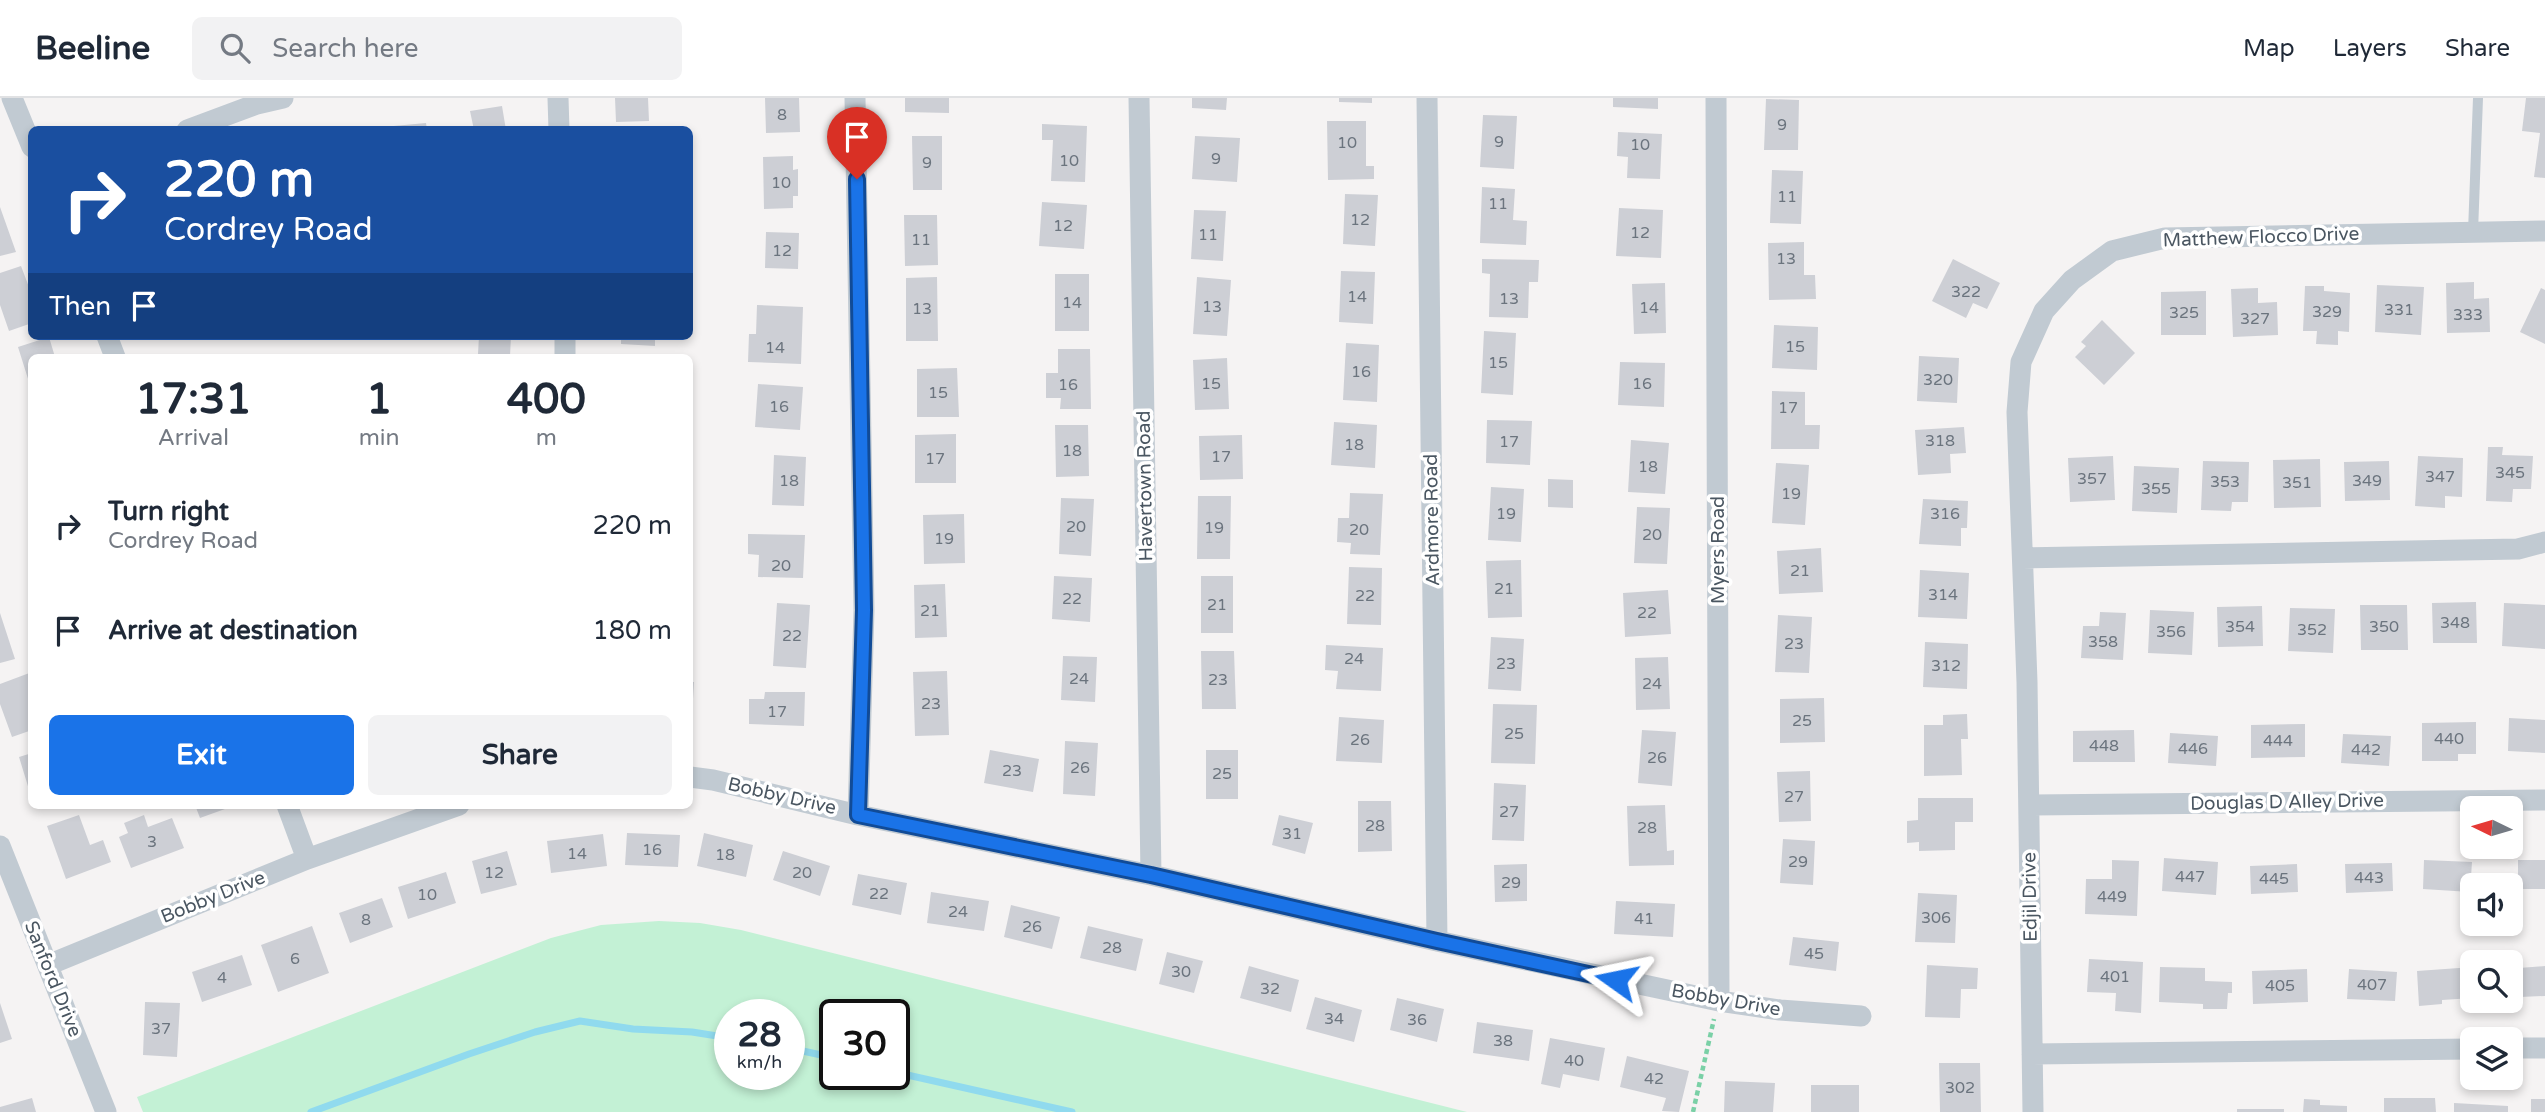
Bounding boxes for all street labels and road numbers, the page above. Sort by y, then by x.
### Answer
street label: Matthew Flocco Drive [2162,223,2360,251]
street label: Havertown Road [1133,410,1157,562]
street label: Ardmore Road [1420,454,1444,586]
street label: Myers Road [1707,496,1729,604]
street label: Bobby Drive [726,773,838,819]
street label: Douglas D Alley Drive [2190,789,2384,815]
street label: Edjil Drive [2018,852,2042,942]
street label: Bobby Drive [158,866,268,928]
street label: Sanford Drive [20,918,86,1040]
street label: Bobby Drive [1670,980,1782,1020]

